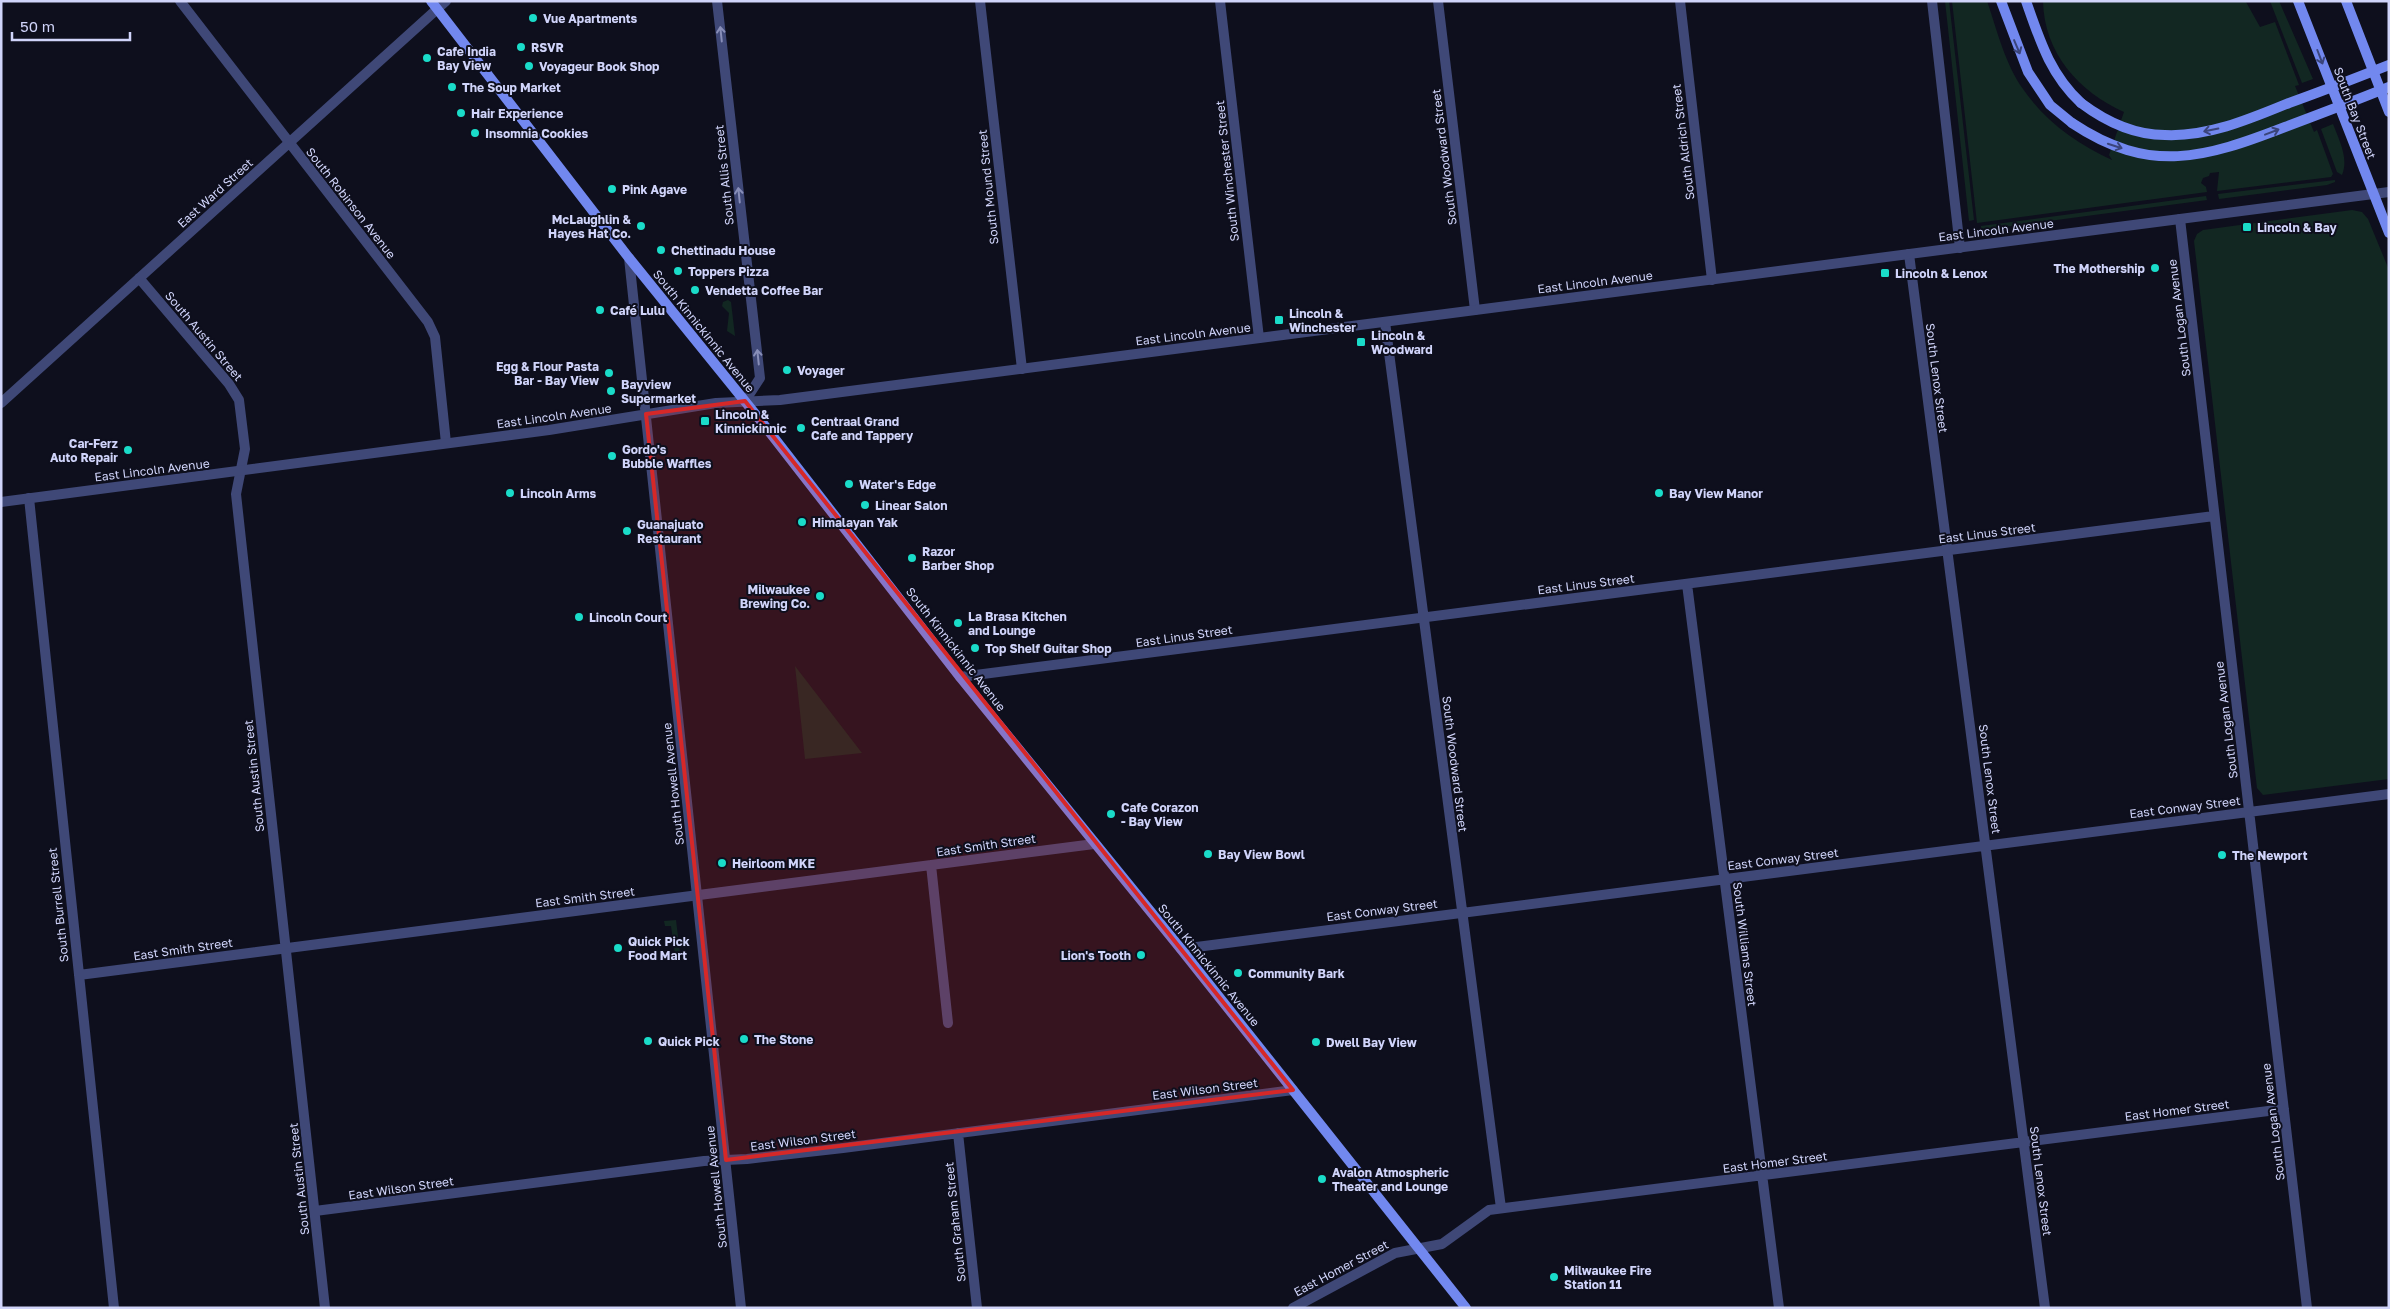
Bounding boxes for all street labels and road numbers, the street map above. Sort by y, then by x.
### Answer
street label: South Bay Street [2331,65,2379,161]
street label: South Aldrich Street [1668,83,1698,201]
street label: South Woodward Street [1428,88,1460,226]
street label: South Winchester Street [1212,100,1242,242]
street label: South Allis Street [711,124,737,226]
street label: South Mound Street [974,129,1001,245]
street label: South Robinson Avenue [303,144,399,262]
street label: East Ward Street [174,155,256,231]
street label: East Lincoln Avenue [1938,215,2054,245]
street label: South Logan Avenue [2164,258,2194,378]
street label: South Kinnickinnic Avenue [650,267,758,395]
street label: East Lincoln Avenue [1537,267,1653,297]
street label: South Austin Street [162,288,246,384]
street label: East Lincoln Avenue [1135,319,1251,349]
street label: South Lenox Street [1923,322,1951,434]
street label: East Lincoln Avenue [496,401,612,431]
street label: East Lincoln Avenue [94,455,210,485]
street label: East Linus Street [1938,520,2037,546]
street label: East Linus Street [1537,571,1636,597]
street label: South Kinnickinnic Avenue [903,584,1009,714]
street label: East Linus Street [1135,622,1234,650]
street label: South Logan Avenue [2211,660,2241,780]
street label: South Woodward Street [1439,695,1471,833]
street label: South Austin Street [241,719,267,833]
street label: South Howell Avenue [659,722,687,846]
street label: South Lenox Street [1976,723,2004,835]
street label: East Conway Street [2128,793,2242,821]
street label: East Smith Street [935,831,1037,859]
street label: East Conway Street [1726,845,1840,873]
street label: South Burrell Street [45,847,71,963]
street label: South Williams Street [1730,881,1760,1007]
street label: East Smith Street [534,883,636,911]
street label: East Conway Street [1325,896,1439,924]
street label: South Kinnickinnic Avenue [1155,901,1263,1029]
street label: East Smith Street [132,935,234,963]
street label: South Logan Avenue [2258,1062,2288,1182]
street label: East Wilson Street [1151,1075,1259,1103]
street label: East Homer Street [2124,1096,2230,1124]
street label: South Austin Street [286,1122,312,1236]
street label: South Howell Avenue [702,1125,730,1249]
street label: South Lenox Street [2027,1125,2055,1237]
street label: East Wilson Street [749,1126,857,1154]
street label: East Homer Street [1722,1148,1828,1176]
street label: South Graham Street [941,1161,969,1283]
street label: East Wilson Street [347,1173,455,1203]
street label: East Homer Street [1291,1237,1391,1299]

